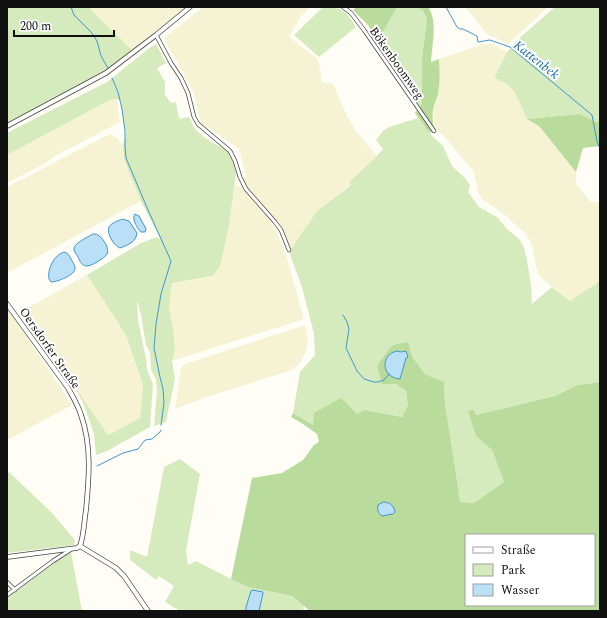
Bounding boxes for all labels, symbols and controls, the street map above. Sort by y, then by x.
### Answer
scale bar [14,12,114,38]
text: 200 m [20,17,51,36]
street label: Bökenboomweg [364,23,429,104]
water label: Kattenbek [509,35,564,84]
street label: Oersdorfer Straße [14,304,85,393]
legend [465,534,595,606]
text: Straße [501,541,536,560]
text: Park [501,561,526,580]
text: Wasser [501,581,539,600]

